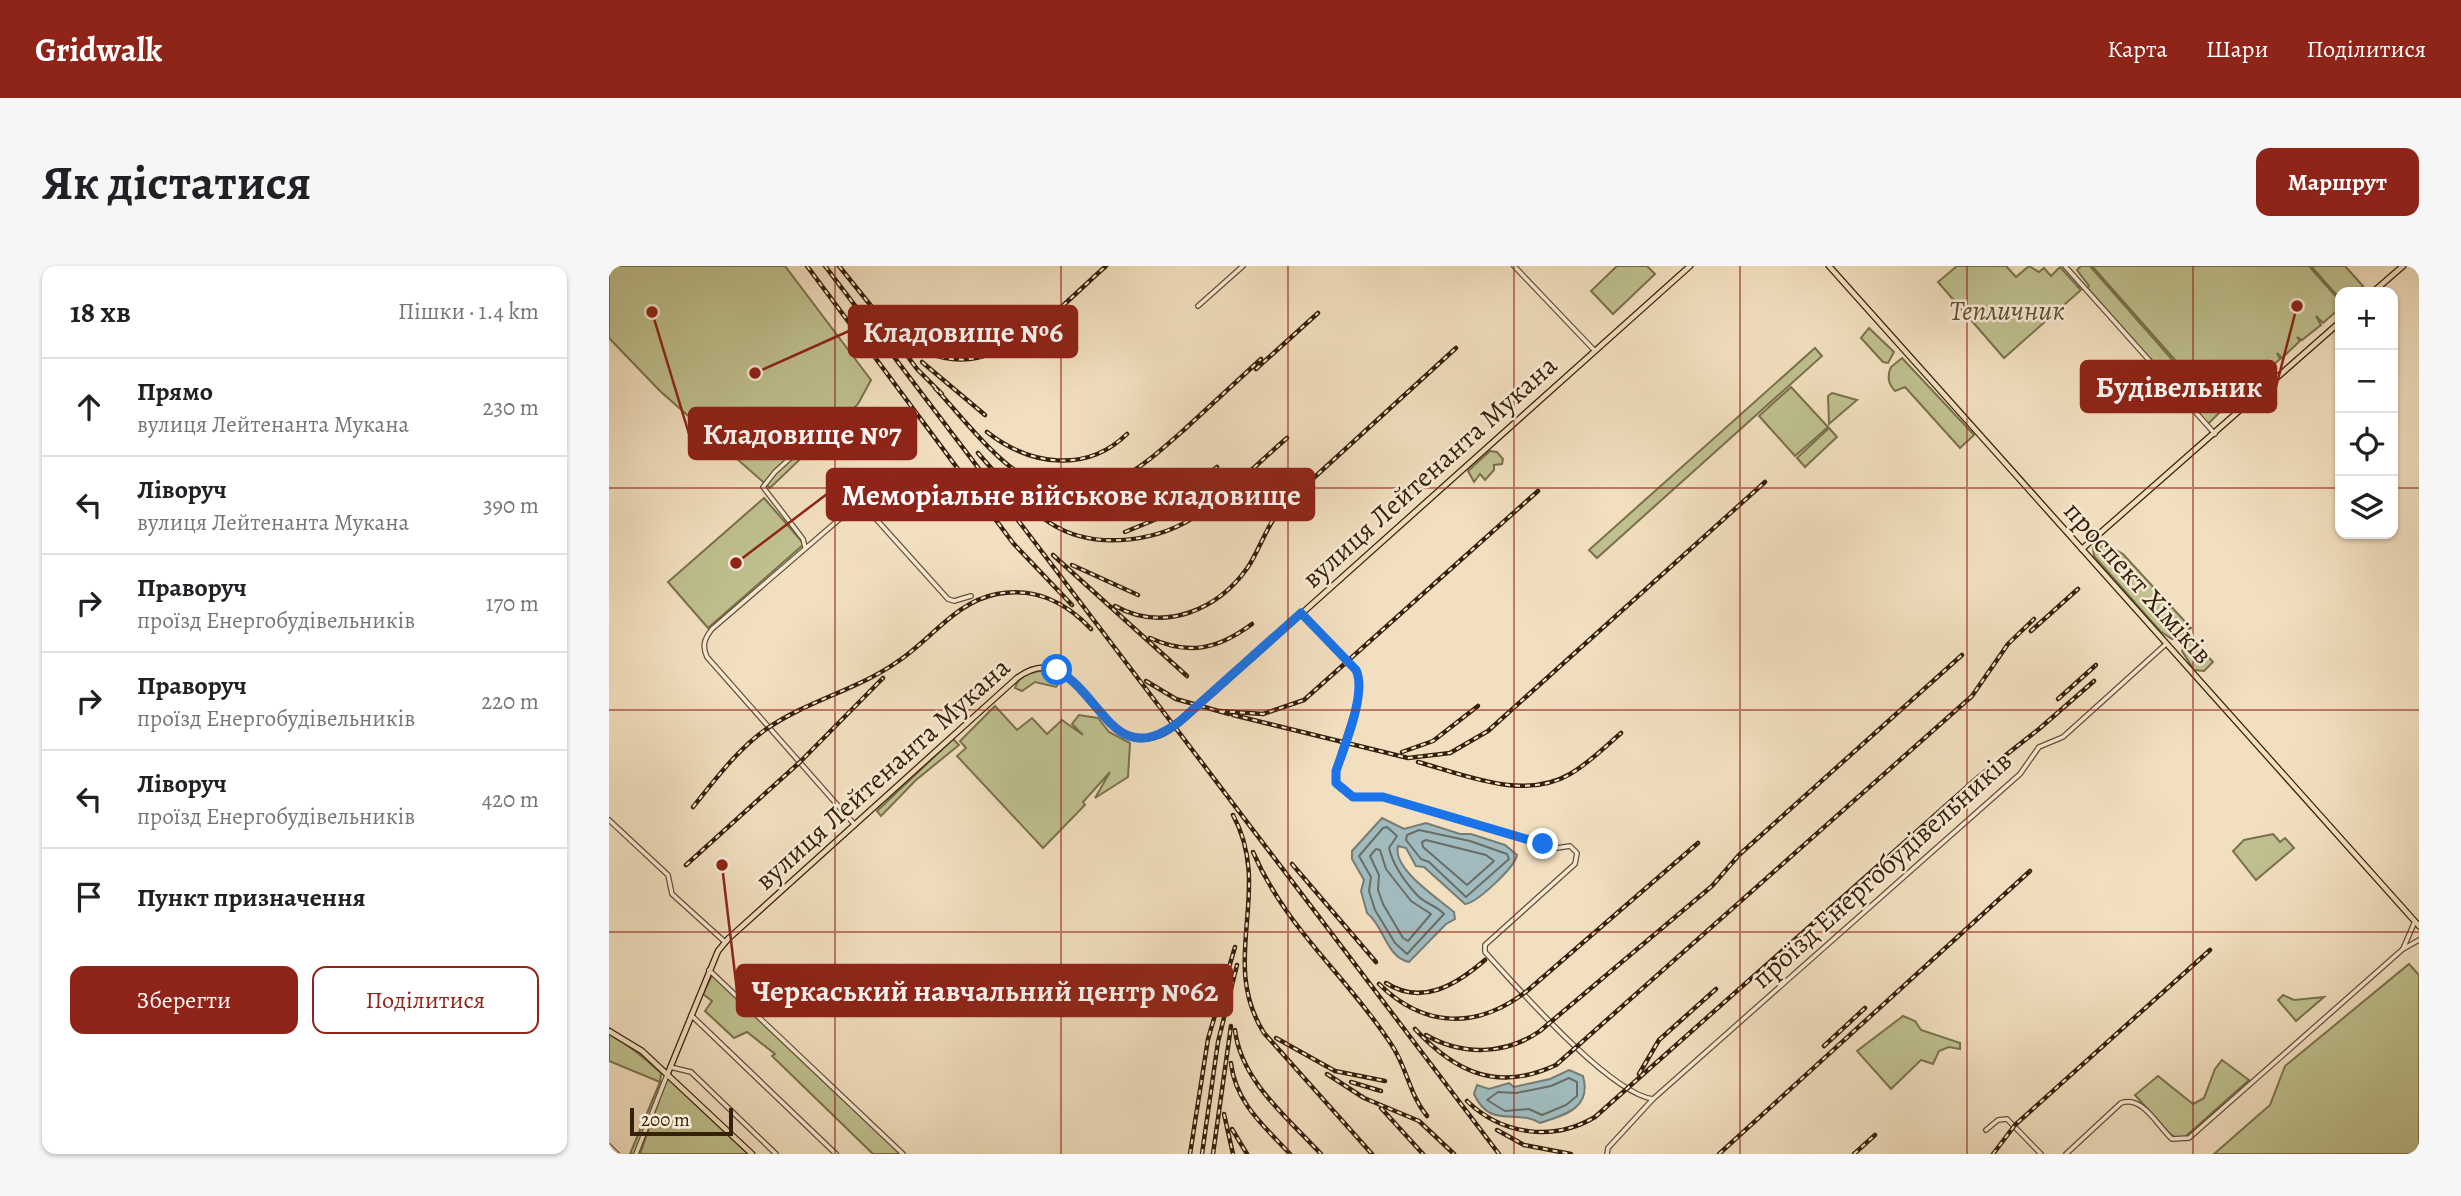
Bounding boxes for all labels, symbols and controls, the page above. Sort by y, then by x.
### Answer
text: Gridwalk [35,27,162,72]
text: Карта [2107,33,2168,65]
text: Шари [2206,33,2269,65]
text: Поділитися [2307,33,2426,65]
button: Маршрут [2256,148,2419,216]
text: Як дістатися [42,149,311,216]
map controls [2335,287,2398,539]
button: + [2335,287,2398,350]
text: 18 хв [70,292,131,332]
park label: Тепличник [1949,292,2065,330]
text: Пішки · 1.4 km [398,296,539,327]
callout: Кладовище №6 [849,306,1077,357]
text: Кладовище №6 [863,312,1063,352]
street label: вулиця Лейтенанта Мукана [1294,347,1566,597]
button: − [2335,350,2398,413]
callout: Будівельник [2081,361,2276,412]
text: Будівельник [2096,367,2262,407]
text: Прямо [137,374,213,409]
icon: ahead [70,388,108,426]
text: 230 m [483,392,539,423]
callout: Кладовище №7 [689,408,916,459]
text: вулиця Лейтенанта Мукана [137,409,409,440]
button: locate [2335,413,2398,476]
text: Кладовище №7 [702,414,902,454]
callout: Меморіальне військове кладовище [827,469,1314,520]
text: Ліворуч [137,472,227,507]
text: Меморіальне військове кладовище [841,475,1301,515]
button: layers [2335,476,2398,539]
icon: left [70,486,108,524]
text: 390 m [483,490,539,521]
street label: проспект Хіміків [2055,493,2222,672]
text: вулиця Лейтенанта Мукана [137,507,409,538]
text: Праворуч [137,570,247,605]
icon: right [70,584,108,622]
text: 170 m [486,588,539,619]
text: проїзд Енергобудівельників [137,605,415,636]
street label: вулиця Лейтенанта Мукана [747,649,1019,899]
route start [1041,654,1072,685]
text: Праворуч [137,668,247,703]
icon: right [70,682,108,720]
text: 220 m [481,686,539,717]
text: проїзд Енергобудівельників [137,703,415,734]
street label: проїзд Енергобудівельників [1743,742,2020,997]
text: Ліворуч [137,766,227,801]
icon: left [70,780,108,818]
text: 420 m [482,784,539,815]
text: проїзд Енергобудівельників [137,801,415,832]
route end [1527,828,1558,859]
icon: arrive [70,878,108,916]
text: Пункт призначення [137,880,366,915]
callout: Черкаський навчальний центр №62 [737,965,1232,1016]
button: Зберегти [70,966,298,1034]
button: Поділитися [312,966,539,1034]
text: Черкаський навчальний центр №62 [752,971,1219,1011]
scale bar [630,1105,733,1137]
text: 200 m [641,1107,690,1133]

